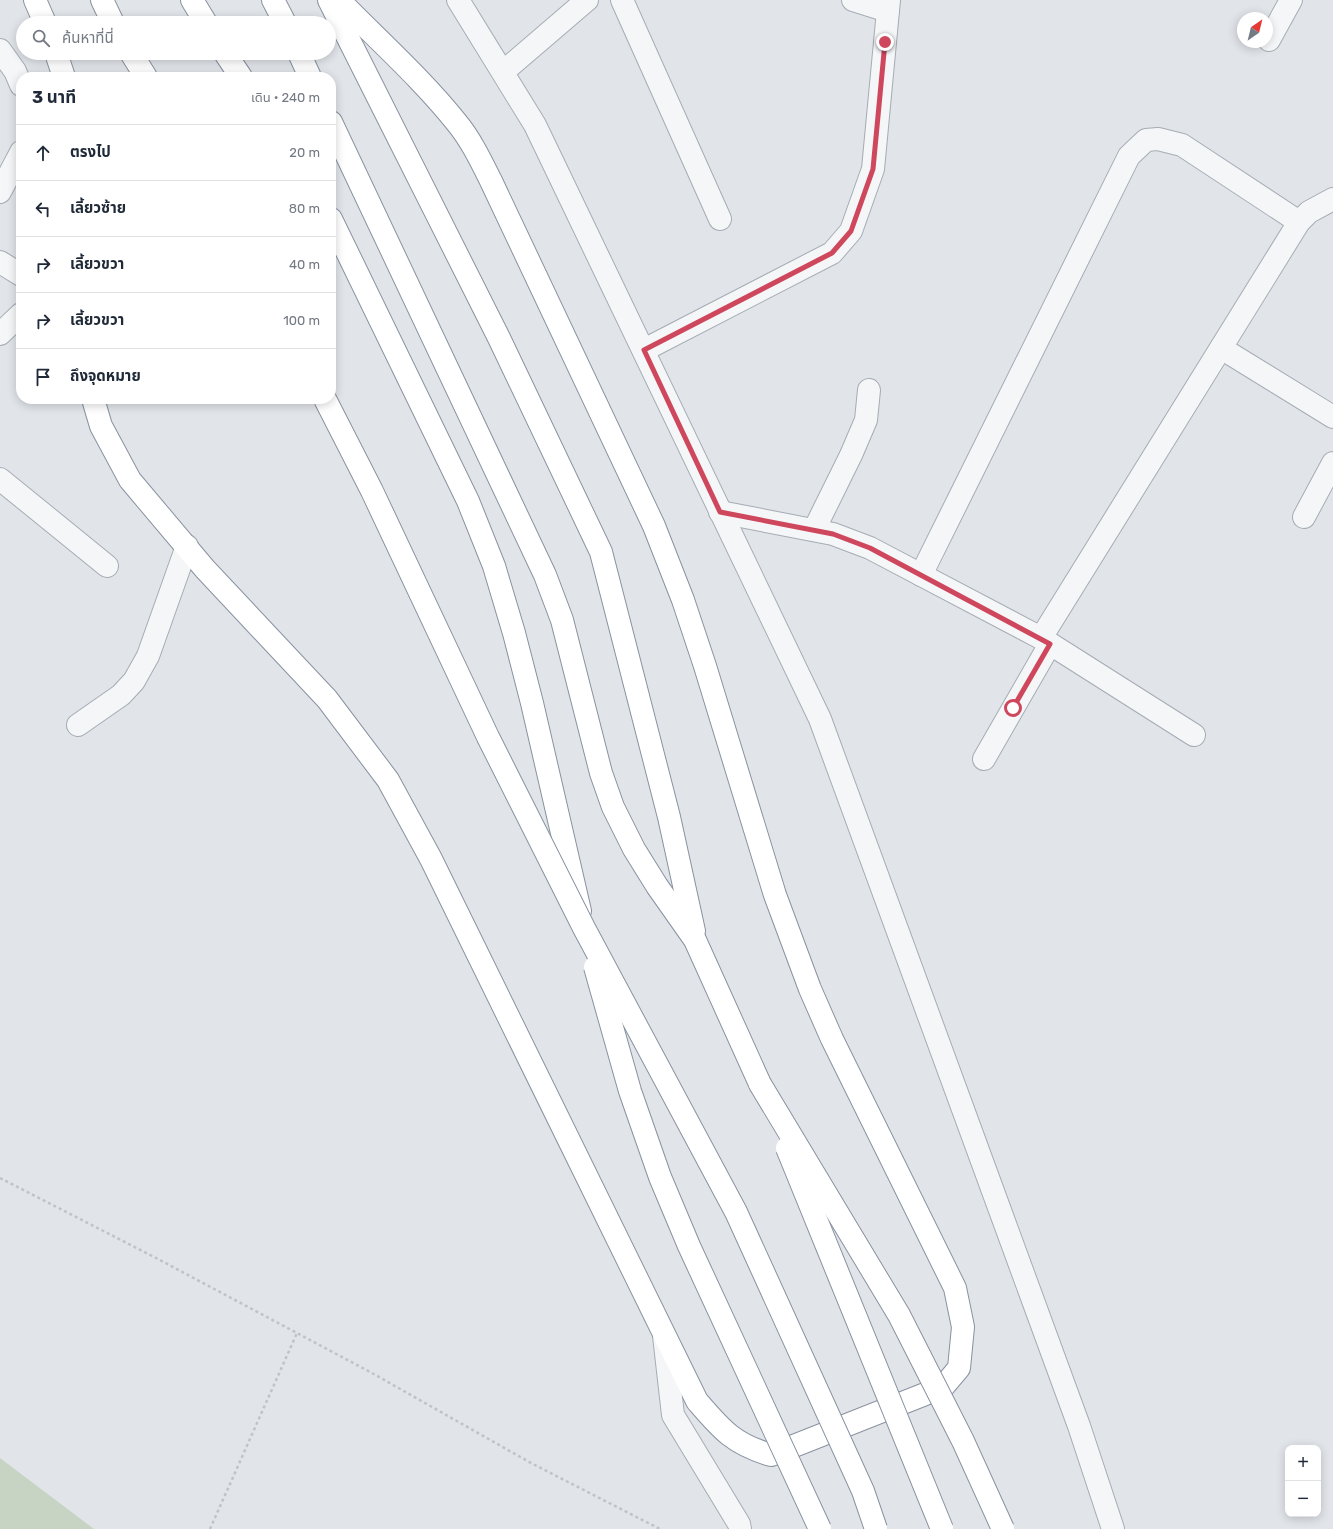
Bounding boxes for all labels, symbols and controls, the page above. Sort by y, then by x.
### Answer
north arrow [1237,12,1273,48]
search box [16,16,336,60]
icon: search [30,27,52,49]
text: ค้นหาที่นี่ [62,29,114,47]
route end [876,33,894,51]
text: 3 นาที [32,87,76,107]
text: เดิน · 240 m [251,90,320,105]
icon: ahead [32,142,54,164]
text: ตรงไป [70,143,111,161]
text: 20 m [289,145,320,160]
icon: left [32,198,54,220]
text: เลี้ยวซ้าย [70,199,126,217]
text: 80 m [289,201,320,216]
icon: right [32,254,54,276]
text: เลี้ยวขวา [70,255,124,273]
text: 40 m [289,257,320,272]
icon: right [32,310,54,332]
text: เลี้ยวขวา [70,311,124,329]
text: 100 m [283,313,320,328]
icon: arrive [32,366,54,388]
text: ถึงจุดหมาย [70,367,141,385]
route start [1004,699,1022,717]
map controls [1285,1445,1321,1517]
button: + [1285,1445,1321,1481]
button: − [1285,1481,1321,1517]

